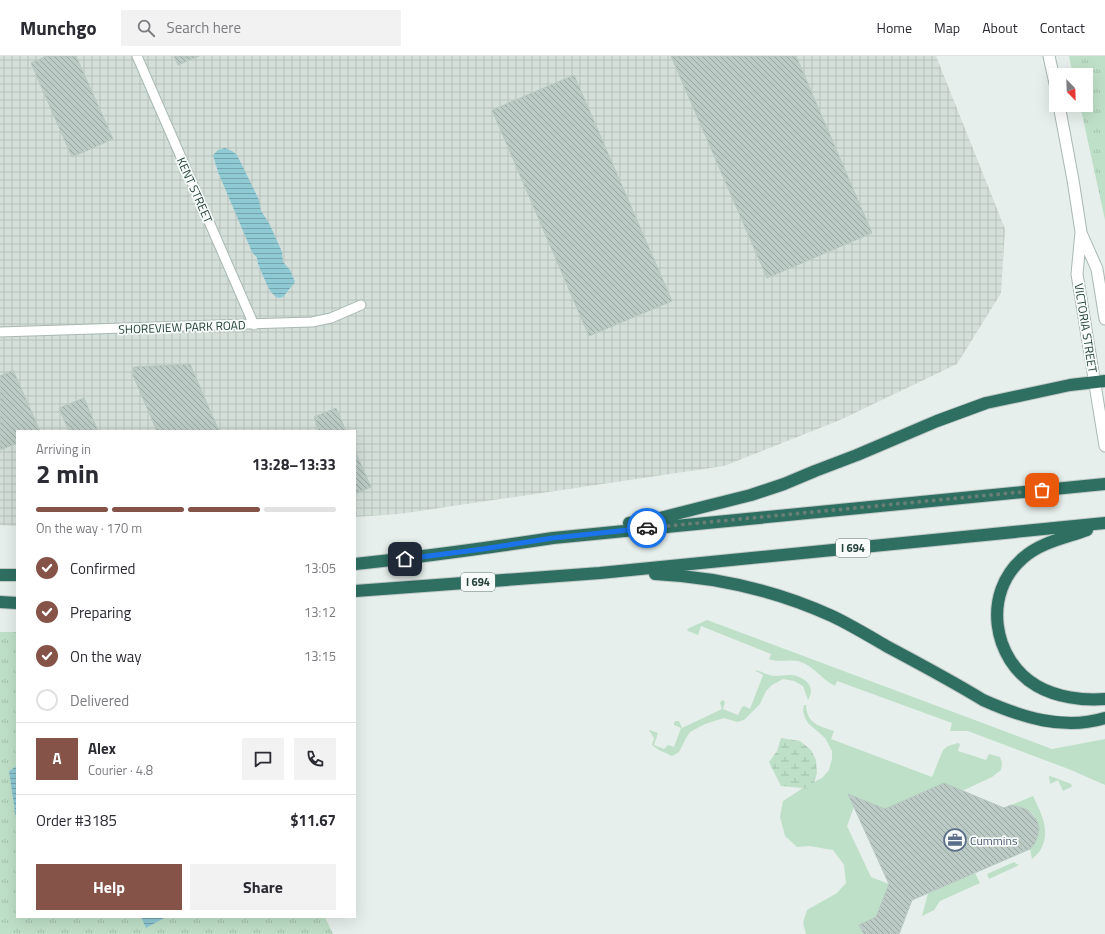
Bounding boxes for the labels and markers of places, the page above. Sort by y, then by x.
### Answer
pin [1025,473,1059,507]
pin [388,542,422,576]
office icon: Cummins [942,827,968,853]
place label: Cummins [970,831,1018,850]

